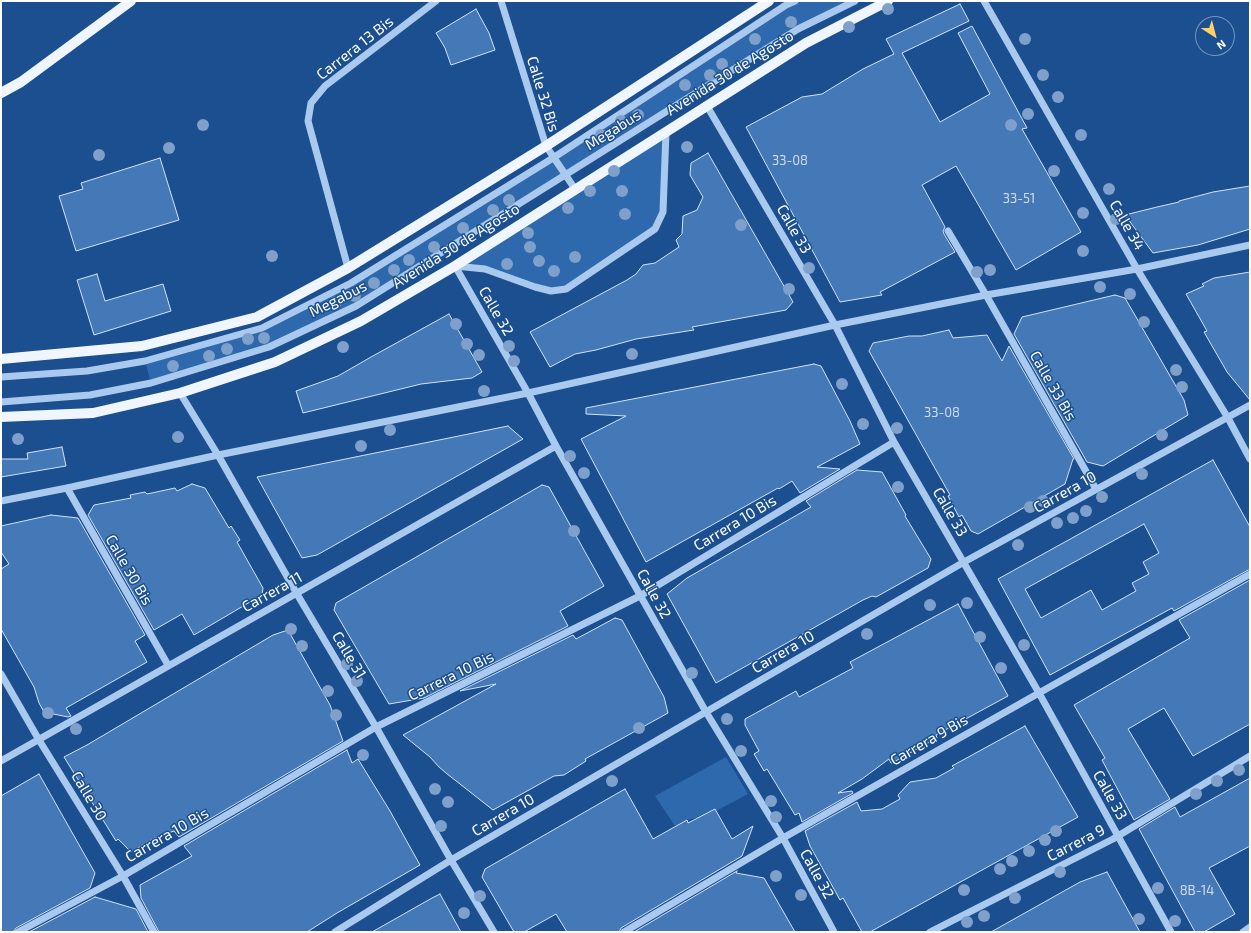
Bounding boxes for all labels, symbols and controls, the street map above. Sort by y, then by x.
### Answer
street label: Carrera 13 Bis [313,12,397,84]
north arrow [1195,16,1235,56]
street label: Avenida 30 de Agosto [663,27,797,119]
text: N [1215,38,1229,53]
street label: Calle 32 Bis [523,54,563,134]
street label: Megabus [582,106,644,154]
house number: 33-08 [772,153,808,169]
house number: 33-51 [1003,191,1035,207]
street label: Calle 34 [1106,197,1148,253]
street label: Avenida 30 de Agosto [389,200,523,292]
street label: Calle 33 [773,201,815,257]
street label: Megabus [306,277,370,321]
street label: Calle 32 [475,283,517,339]
street label: Calle 33 Bis [1026,348,1080,424]
house number: 33-08 [924,405,960,421]
street label: Carrera 10 [1030,467,1100,517]
street label: Calle 33 [929,484,971,540]
street label: Carrera 10 Bis [690,491,780,555]
street label: Calle 30 Bis [102,532,156,608]
street label: Calle 32 [633,566,675,622]
street label: Carrera 11 [239,568,305,616]
street label: Carrera 10 [748,627,818,677]
street label: Calle 31 [328,628,370,682]
street label: Carrera 10 Bis [405,647,497,705]
street label: Carrera 9 Bis [887,710,971,770]
street label: Calle 33 [1089,767,1131,823]
street label: Calle 30 [67,768,111,824]
street label: Carrera 10 [468,790,538,840]
street label: Carrera 10 Bis [122,804,212,866]
street label: Carrera 9 [1044,821,1108,865]
street label: Calle 32 [796,846,838,902]
house number: 8B-14 [1180,883,1214,899]

